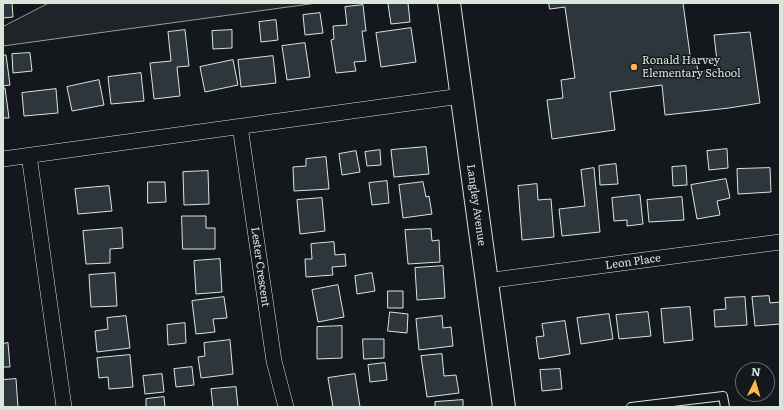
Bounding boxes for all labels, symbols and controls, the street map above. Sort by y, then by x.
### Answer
place label: Ronald Harvey Elementary School [642,54,741,80]
marker: Ronald Harvey Elementary School [629,62,639,72]
street label: Langley Avenue [464,163,488,247]
street label: Lester Crescent [248,226,272,308]
street label: Leon Place [604,252,662,272]
north arrow [735,362,775,402]
text: N [751,363,761,379]

